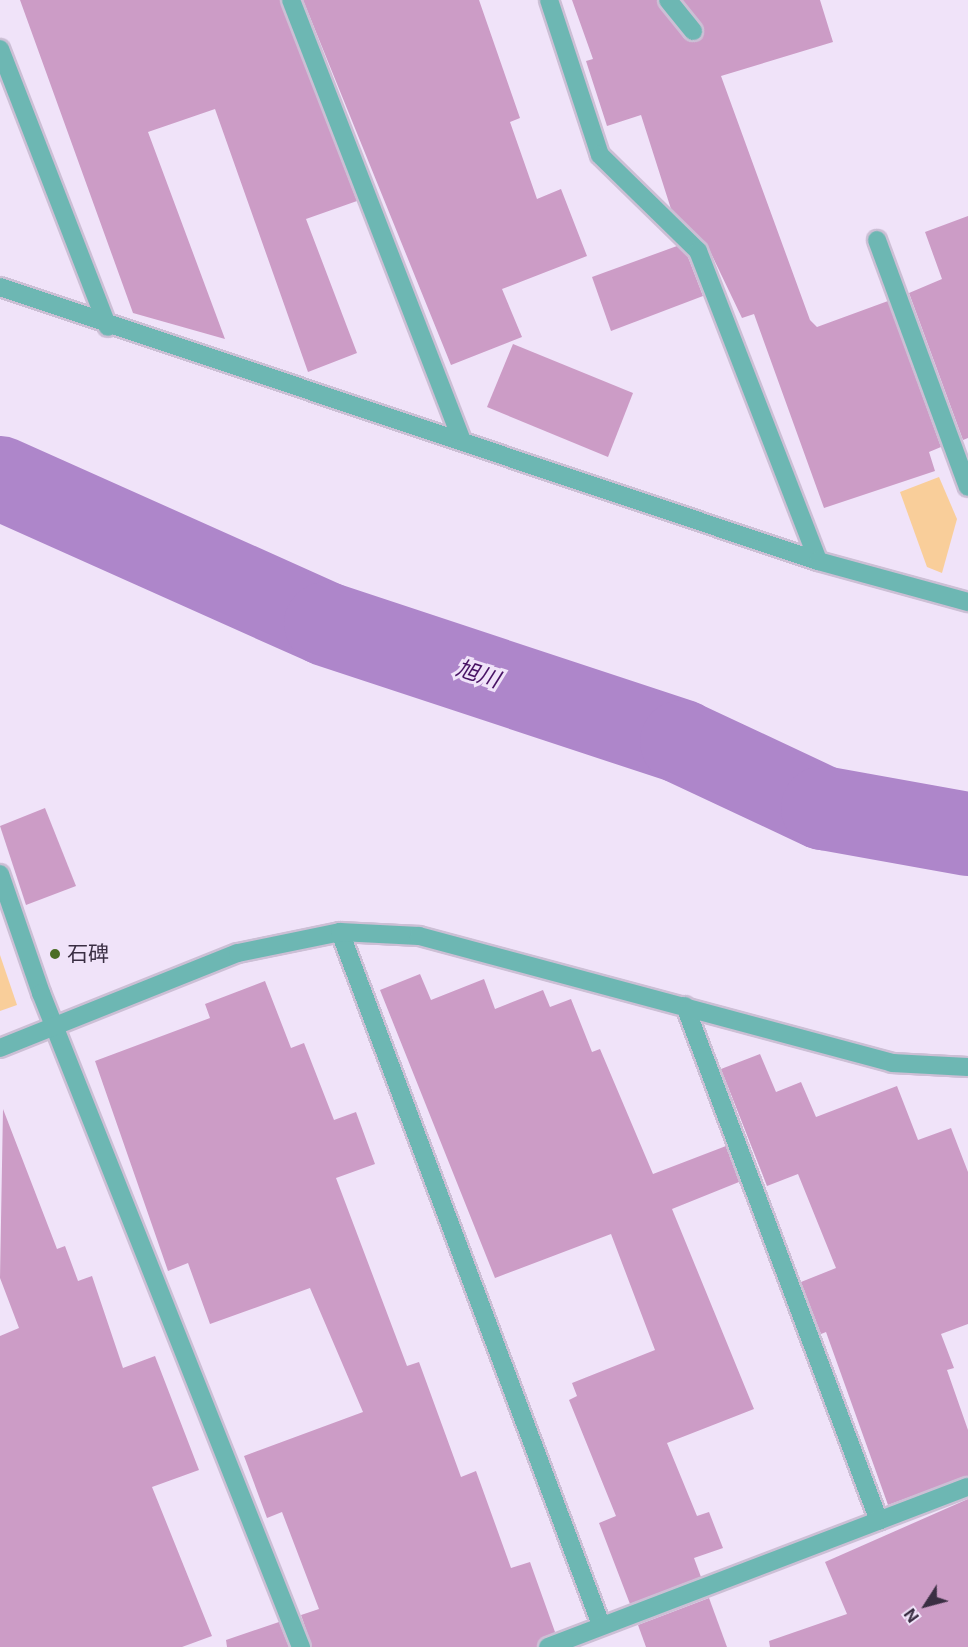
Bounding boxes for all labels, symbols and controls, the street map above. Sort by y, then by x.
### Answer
water label: 旭川 [453,655,503,693]
place label: 石碑 [67,941,109,967]
marker: 石碑 [48,947,62,961]
north arrow [896,1575,956,1635]
text: N [900,1605,923,1626]

